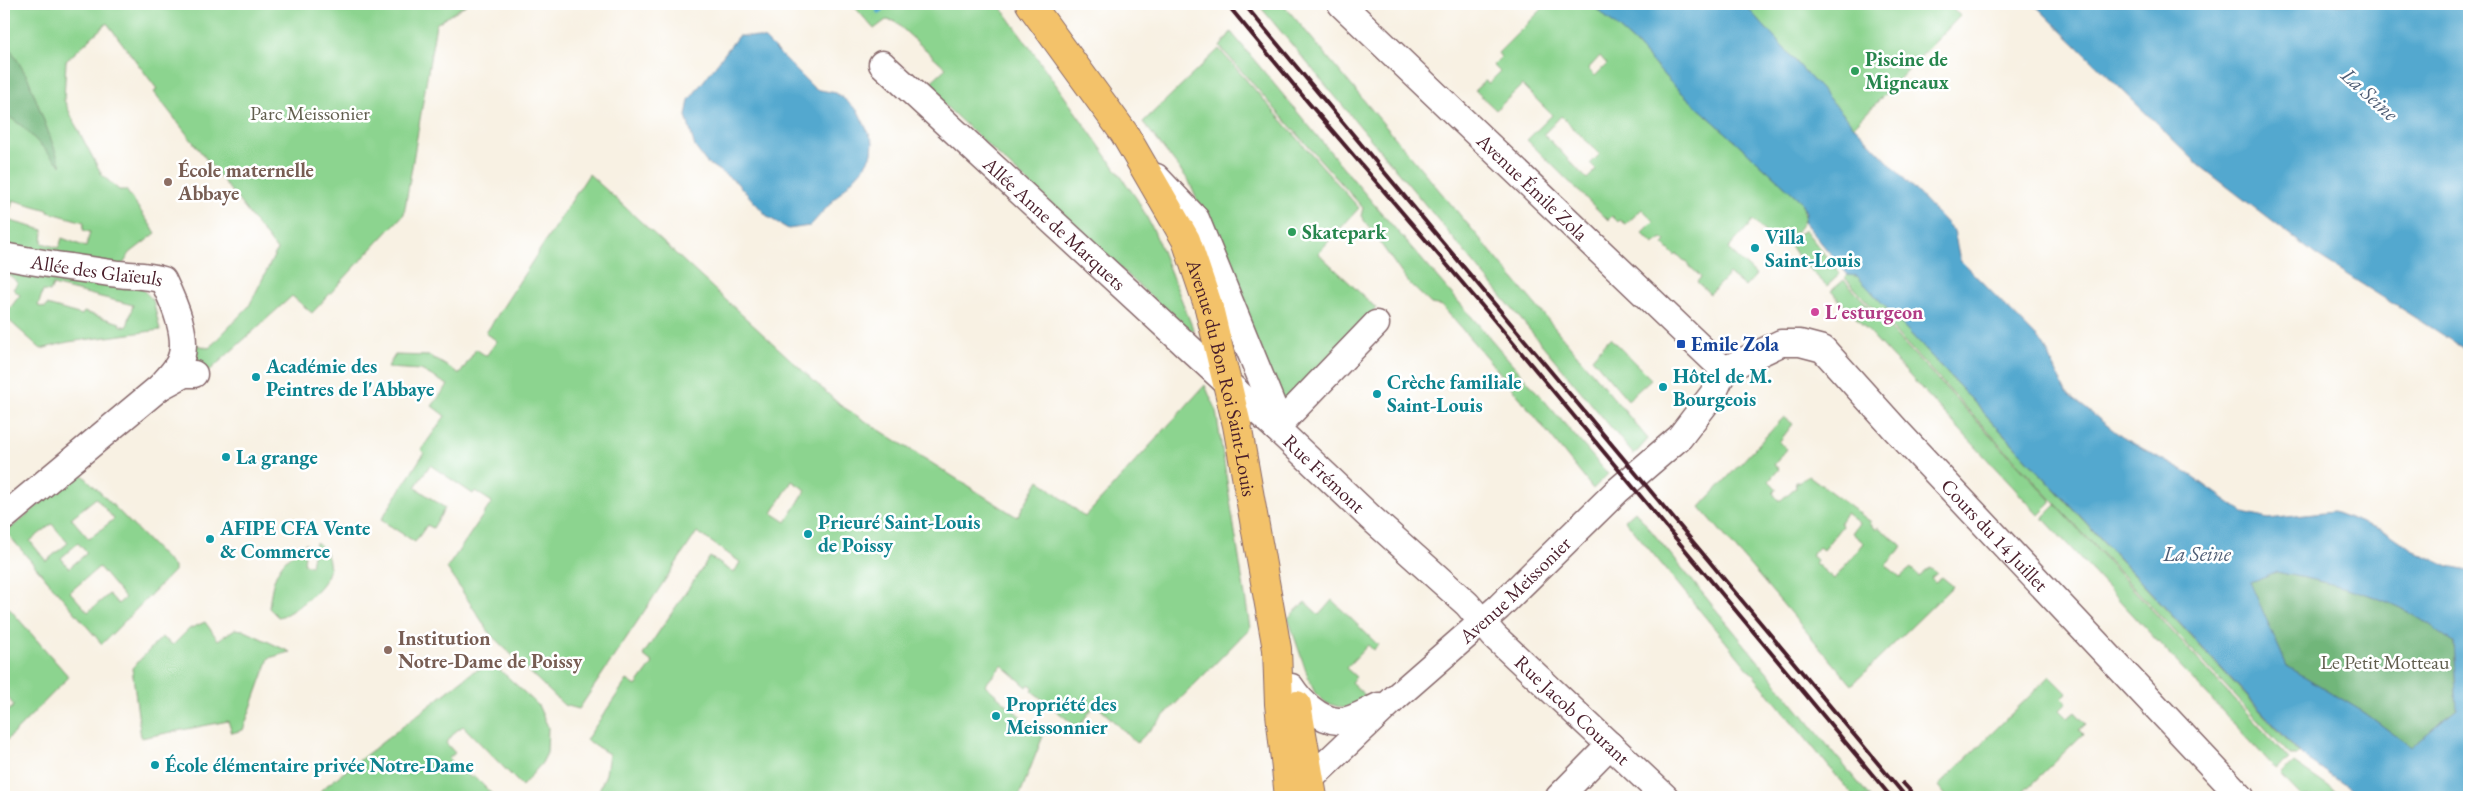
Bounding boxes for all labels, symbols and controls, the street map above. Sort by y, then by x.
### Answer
place label: Piscine de Migneaux [1865,46,1949,95]
water label: La Seine [2335,61,2405,127]
marker: Piscine de Migneaux [1849,65,1861,77]
park label: Parc Meissonier [250,100,370,126]
street label: Avenue Émile Zola [1471,127,1594,246]
street label: Allée Anne de Marquets [977,150,1132,296]
place label: École maternelle Abbaye [177,157,314,206]
marker: École maternelle Abbaye [162,176,174,188]
place label: Skatepark [1302,219,1387,245]
place label: Villa Saint-Louis [1765,224,1861,273]
marker: Skatepark [1286,226,1298,238]
marker: Villa Saint-Louis [1749,242,1761,254]
street label: Allée des Glaïeuls [28,248,166,292]
street label: Avenue du Bon Roi Saint-Louis [1180,255,1263,499]
place label: L'esturgeon [1825,299,1923,325]
marker: L'esturgeon [1809,306,1821,318]
place label: Emile Zola [1691,331,1779,357]
marker: Emile Zola [1675,338,1687,350]
place label: Académie des Peintres de l'Abbaye [265,353,434,402]
place label: Hôtel de M. Bourgeois [1673,363,1772,412]
place label: Crèche familiale Saint-Louis [1387,369,1522,418]
marker: Académie des Peintres de l'Abbaye [250,371,262,383]
marker: Hôtel de M. Bourgeois [1657,381,1669,393]
marker: Crèche familiale Saint-Louis [1371,388,1383,400]
street label: Rue Frémont [1278,429,1371,519]
place label: La grange [236,444,318,470]
marker: La grange [220,451,232,463]
street label: Cours du 14 Juillet [1935,473,2055,598]
place label: Prieuré Saint-Louis de Poissy [818,509,980,558]
place label: AFIPE CFA Vente & Commerce [219,515,370,564]
marker: Prieuré Saint-Louis de Poissy [802,528,814,540]
street label: Avenue Meissonier [1453,530,1577,650]
marker: AFIPE CFA Vente & Commerce [204,533,216,545]
water label: La Seine [2162,540,2232,567]
place label: Institution Notre-Dame de Poissy [398,625,583,674]
marker: Institution Notre-Dame de Poissy [382,644,394,656]
street label: Rue Jacob Courant [1509,649,1636,771]
park label: Le Petit Motteau [2320,649,2450,675]
place label: Propriété des Meissonnier [1006,691,1117,740]
marker: Propriété des Meissonnier [990,710,1002,722]
place label: École élémentaire privée Notre-Dame [165,752,474,778]
marker: École élémentaire privée Notre-Dame [149,759,161,771]

